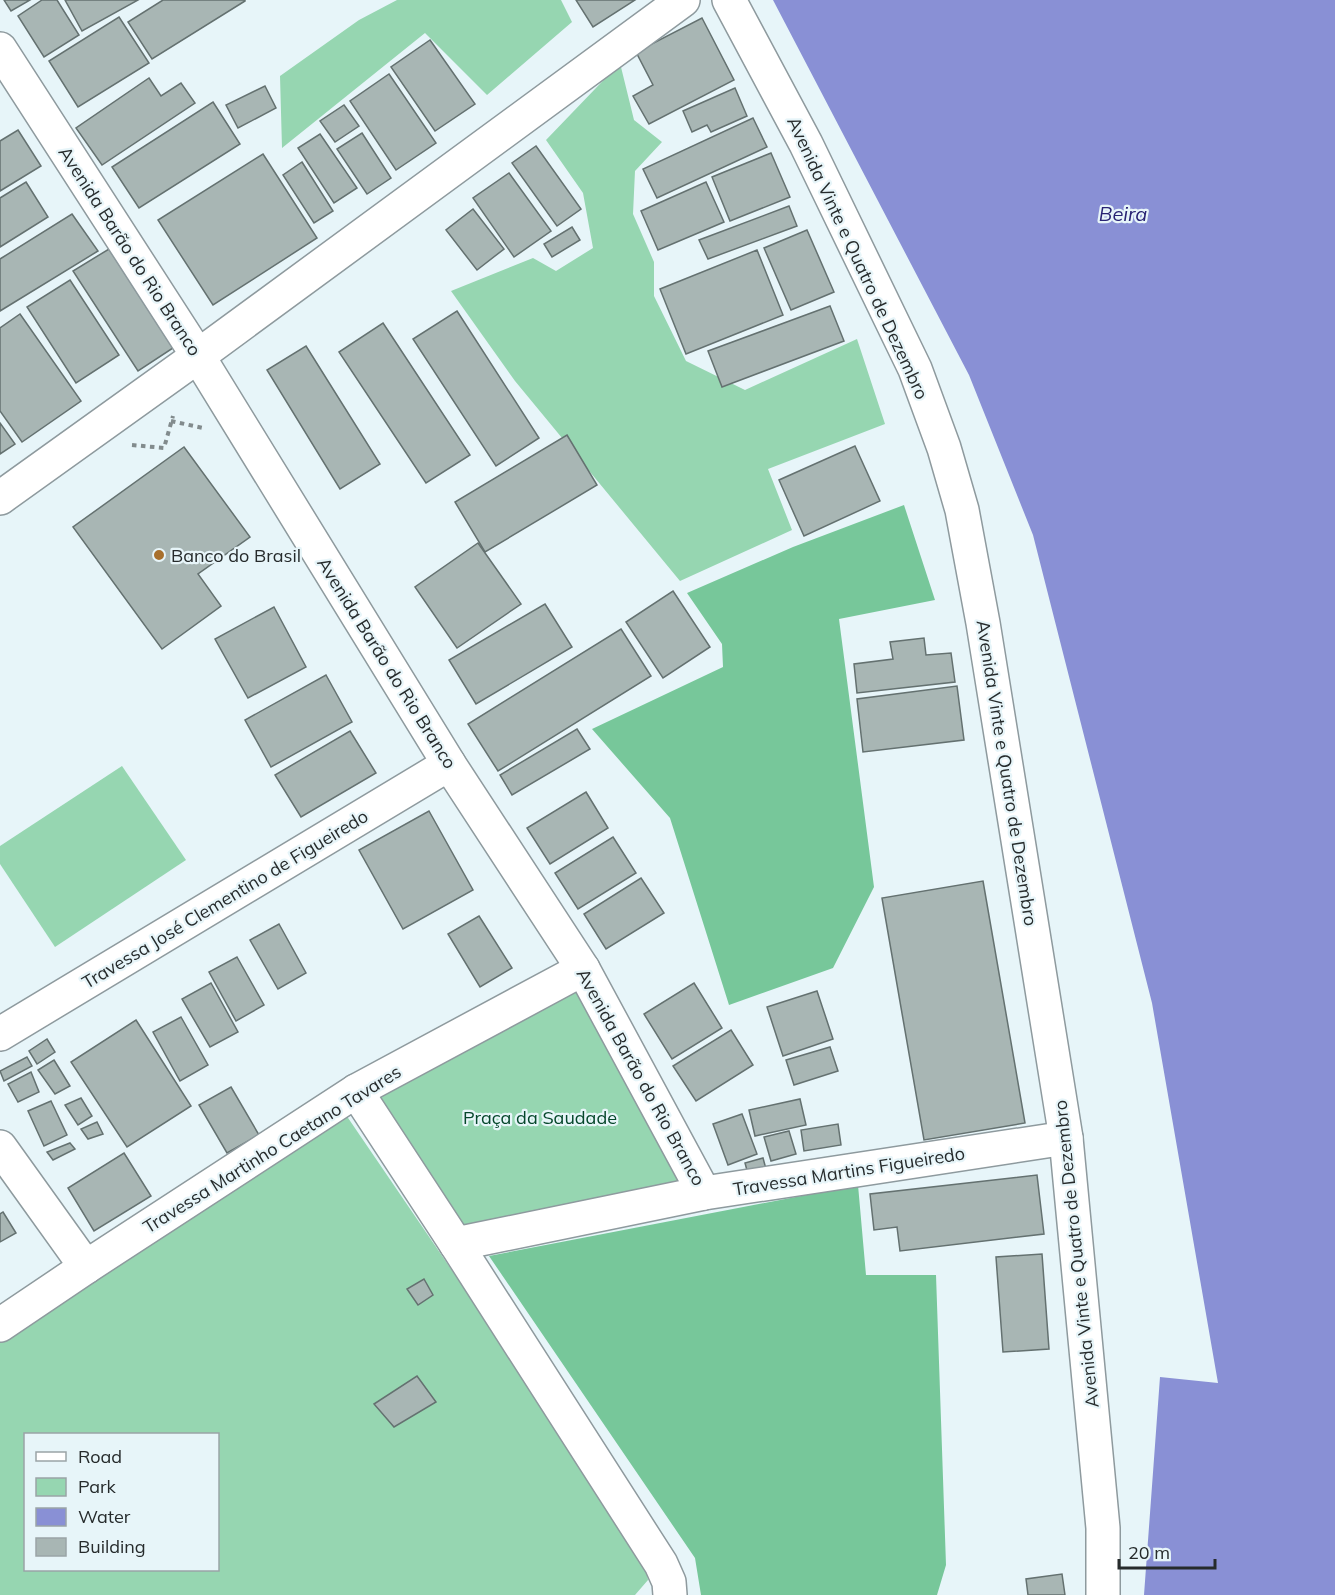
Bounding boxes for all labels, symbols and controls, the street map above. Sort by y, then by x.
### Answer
street label: Avenida Vinte e Quatro de Dezembro [782,113,934,403]
street label: Avenida Barão do Rio Branco [54,142,206,360]
water label: Beira [1099,201,1147,226]
place label: Banco do Brasil [171,544,301,567]
marker: Banco do Brasil [152,548,166,562]
street label: Avenida Barão do Rio Branco [312,553,462,773]
street label: Avenida Vinte e Quatro de Dezembro [971,618,1043,928]
street label: Travessa José Clementino de Figueiredo [78,804,372,994]
street label: Avenida Barão do Rio Branco [572,964,710,1190]
street label: Travessa Martinho Caetano Tavares [139,1060,405,1238]
street label: Avenida Vinte e Quatro de Dezembro [1048,1099,1104,1409]
park label: Praça da Saudade [463,1106,617,1129]
street label: Travessa Martins Figueiredo [732,1141,966,1201]
legend [24,1433,219,1571]
text: Road [78,1445,122,1468]
text: Park [78,1475,117,1498]
text: Water [78,1505,131,1528]
scale bar [1119,1532,1215,1570]
text: Building [78,1535,146,1558]
text: 20 m [1128,1541,1170,1564]

